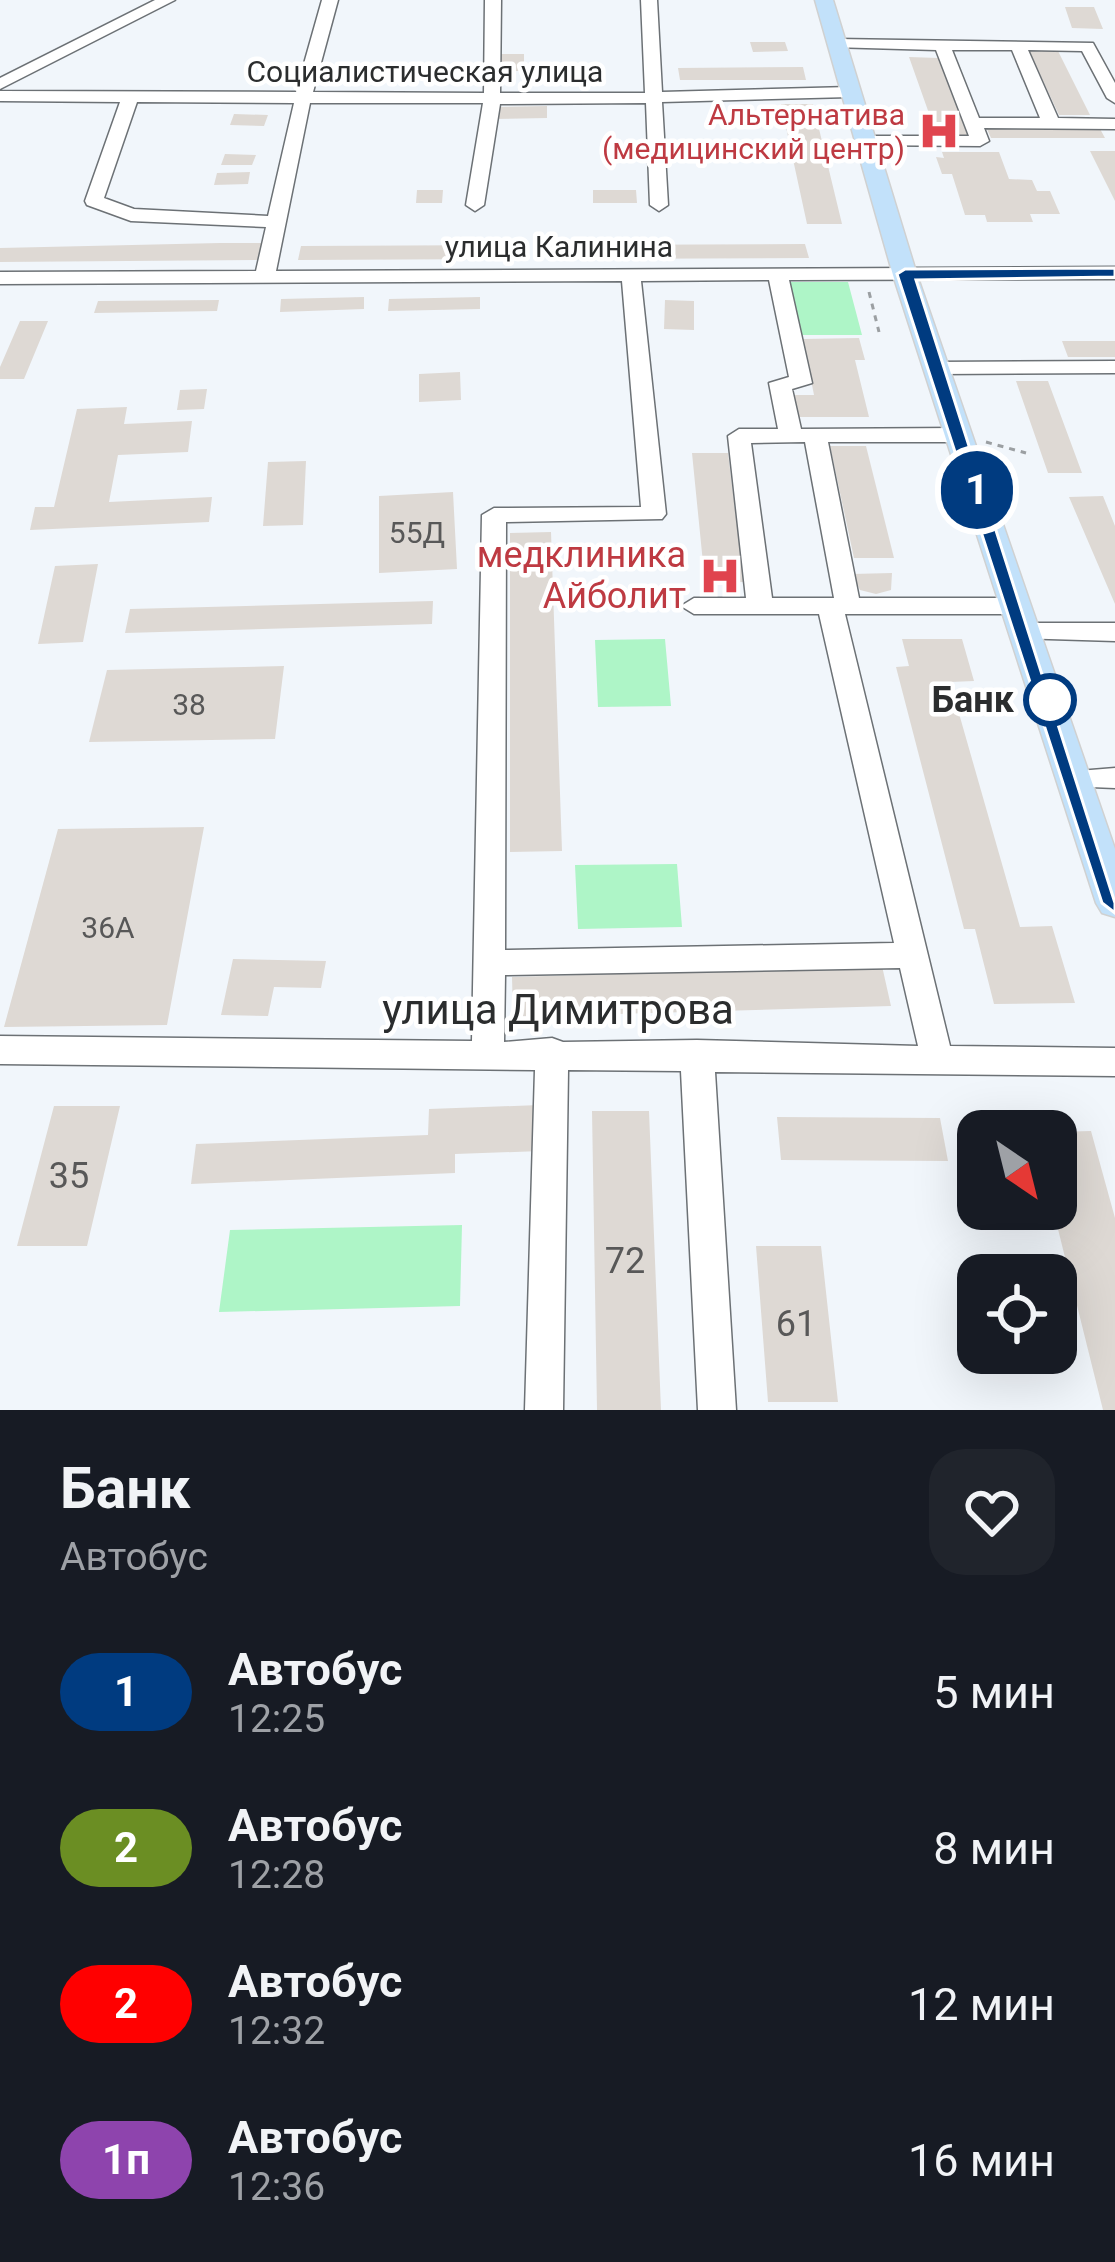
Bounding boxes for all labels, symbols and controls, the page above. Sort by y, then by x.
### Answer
street label: Социалистическая улица [247,54,603,89]
place label: Альтернатива (медицинский центр) [602,97,905,166]
hospital icon: Альтернатива (медицинский центр) [916,108,962,154]
street label: улица Калинина [445,229,673,264]
line badge: 1 [938,451,1016,529]
text: 1 [965,465,989,514]
house number: 55Д [389,515,445,550]
place label: медклиника Айболит [477,534,686,617]
hospital icon: медклиника Айболит [697,553,743,599]
marker: Банк [1025,675,1075,725]
place label: Банк [932,679,1015,721]
house number: 38 [172,687,206,722]
house number: 36А [81,910,135,945]
street label: улица Димитрова [382,985,734,1034]
north arrow [957,1110,1077,1230]
map controls [957,1110,1077,1374]
house number: 35 [49,1155,89,1197]
house number: 72 [605,1240,645,1282]
button: locate [957,1254,1077,1374]
house number: 61 [776,1303,816,1345]
button: heart [929,1449,1055,1575]
text: Банк [60,1455,191,1522]
text: Автобус [60,1534,208,1580]
text: Автобус [228,1643,403,1696]
text: 5 мин [933,1666,1055,1719]
text: 1 [114,1667,138,1716]
text: 12:25 [228,1696,325,1742]
text: Автобус [228,1799,403,1852]
text: 8 мин [933,1822,1055,1875]
text: 2 [114,1823,138,1872]
text: 12:28 [228,1852,325,1898]
text: Автобус [228,1955,403,2008]
text: 12 мин [908,1978,1055,2031]
text: 2 [114,1979,138,2028]
text: 12:32 [228,2008,325,2054]
text: Автобус [228,2111,403,2164]
text: 16 мин [908,2134,1055,2187]
text: 1п [102,2135,150,2184]
text: 12:36 [228,2164,325,2210]

